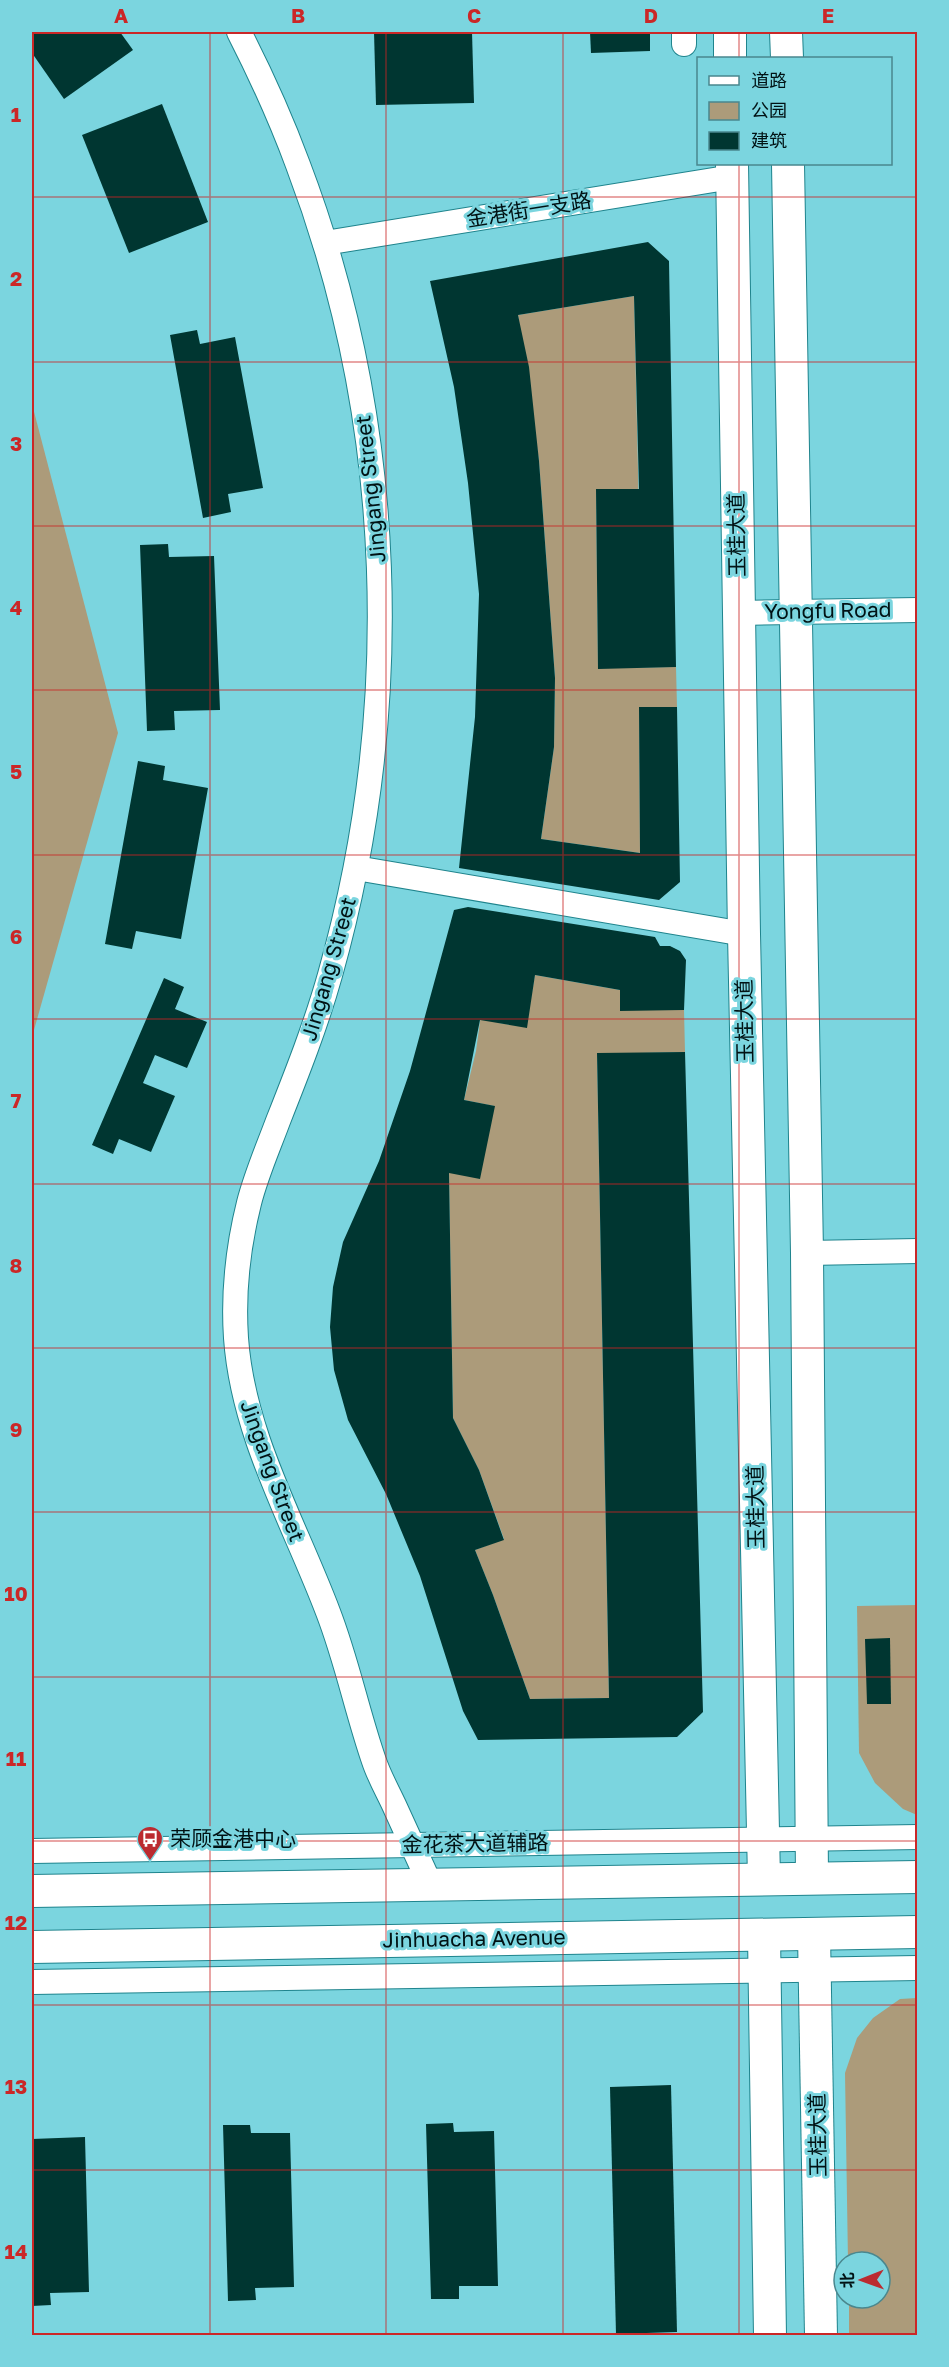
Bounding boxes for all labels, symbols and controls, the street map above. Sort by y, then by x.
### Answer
text: A [114,3,128,27]
text: B [291,3,305,27]
text: C [467,3,481,27]
text: D [644,3,658,27]
text: E [822,3,834,27]
legend [697,57,892,165]
text: 道路 [751,69,787,91]
text: 公园 [751,99,787,121]
text: 1 [11,102,21,126]
text: 建筑 [751,129,787,151]
street label: 金港街一支路 [465,186,593,232]
text: 2 [10,266,22,290]
street label: Jingang Street [349,414,391,564]
text: 3 [10,431,22,455]
street label: 玉桂大道 [722,493,750,577]
text: 4 [10,595,22,619]
street label: Yongfu Road [764,596,892,624]
text: 5 [10,759,22,783]
street label: Jingang Street [295,894,361,1044]
text: 6 [10,924,22,948]
street label: 玉桂大道 [730,979,758,1063]
text: 7 [11,1088,22,1112]
text: 8 [10,1253,22,1277]
street label: Jingang Street [235,1397,311,1545]
text: 9 [10,1417,22,1441]
street label: 玉桂大道 [741,1465,769,1549]
text: 10 [4,1581,28,1605]
text: 11 [6,1746,26,1770]
bus stop icon: 荣顾金港中心 [135,1824,165,1862]
place label: 荣顾金港中心 [170,1825,296,1851]
street label: 金花茶大道辅路 [401,1829,549,1857]
text: 12 [5,1910,27,1934]
street label: Jinhuacha Avenue [382,1923,566,1953]
text: 13 [5,2074,27,2098]
street label: 玉桂大道 [803,2093,831,2177]
text: 14 [5,2239,27,2263]
north arrow [832,2250,892,2310]
text: 北 [837,2272,857,2288]

